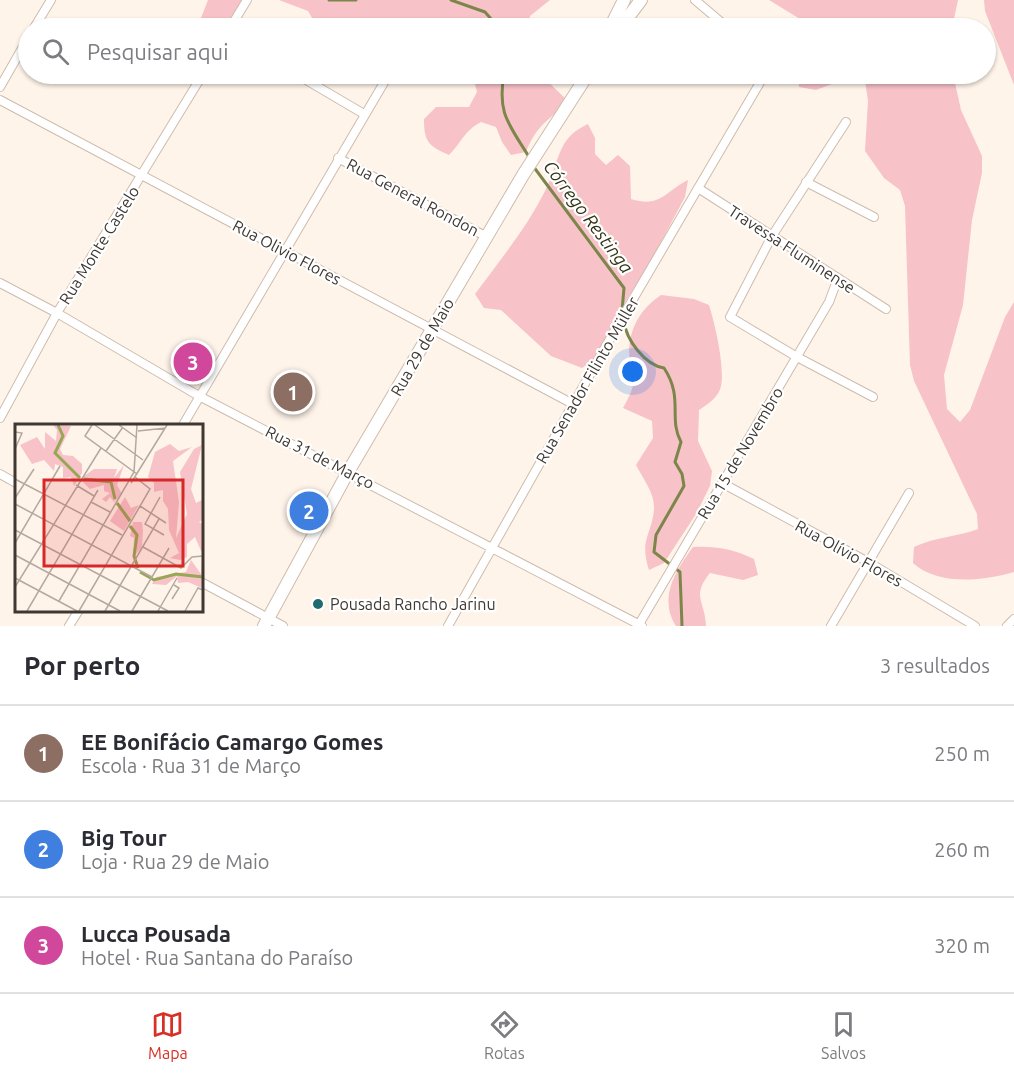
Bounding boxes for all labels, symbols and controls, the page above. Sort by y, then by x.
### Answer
search box [18,18,996,84]
icon: search [39,35,72,68]
text: Pesquisar aqui [87,39,229,64]
street label: Rua General Rondon [344,155,482,239]
water label: Córrego Restinga [540,156,638,277]
street label: Rua Monte Castelo [55,183,143,307]
street label: Travessa Fluminense [725,201,859,297]
street label: Rua Olivio Flores [230,216,344,288]
street label: Rua Senador Filinto Müller [532,294,642,466]
street label: Rua 29 de Maio [387,295,457,399]
pin: 3 [174,340,212,385]
your location [618,357,647,386]
pin: 1 [274,370,312,414]
street label: Rua 15 de Novembro [694,384,786,522]
street label: Rua 31 de Março [263,422,377,492]
inset map [15,424,202,611]
pin: 2 [290,488,328,534]
street label: Rua Olívio Flores [792,516,906,590]
place label: Pousada Rancho Jarinu [330,595,496,613]
marker: Pousada Rancho Jarinu [311,597,325,611]
text: Por perto [24,651,140,680]
text: 3 resultados [880,654,990,677]
text: EE Bonifácio Camargo Gomes [81,729,383,754]
text: 1 [38,742,49,765]
text: 250 m [934,742,990,765]
text: Escola · Rua 31 de Março [81,754,301,777]
text: Big Tour [81,825,167,850]
text: 2 [38,838,49,861]
text: 260 m [934,838,990,861]
text: Loja · Rua 29 de Maio [81,850,270,873]
text: Lucca Pousada [81,921,231,946]
text: 3 [38,934,49,957]
text: 320 m [934,934,990,957]
text: Hotel · Rua Santana do Paraíso [81,946,353,969]
tab: Mapa [148,1008,188,1062]
tab: Rotas [484,1008,525,1062]
tab: Salvos [821,1008,866,1062]

